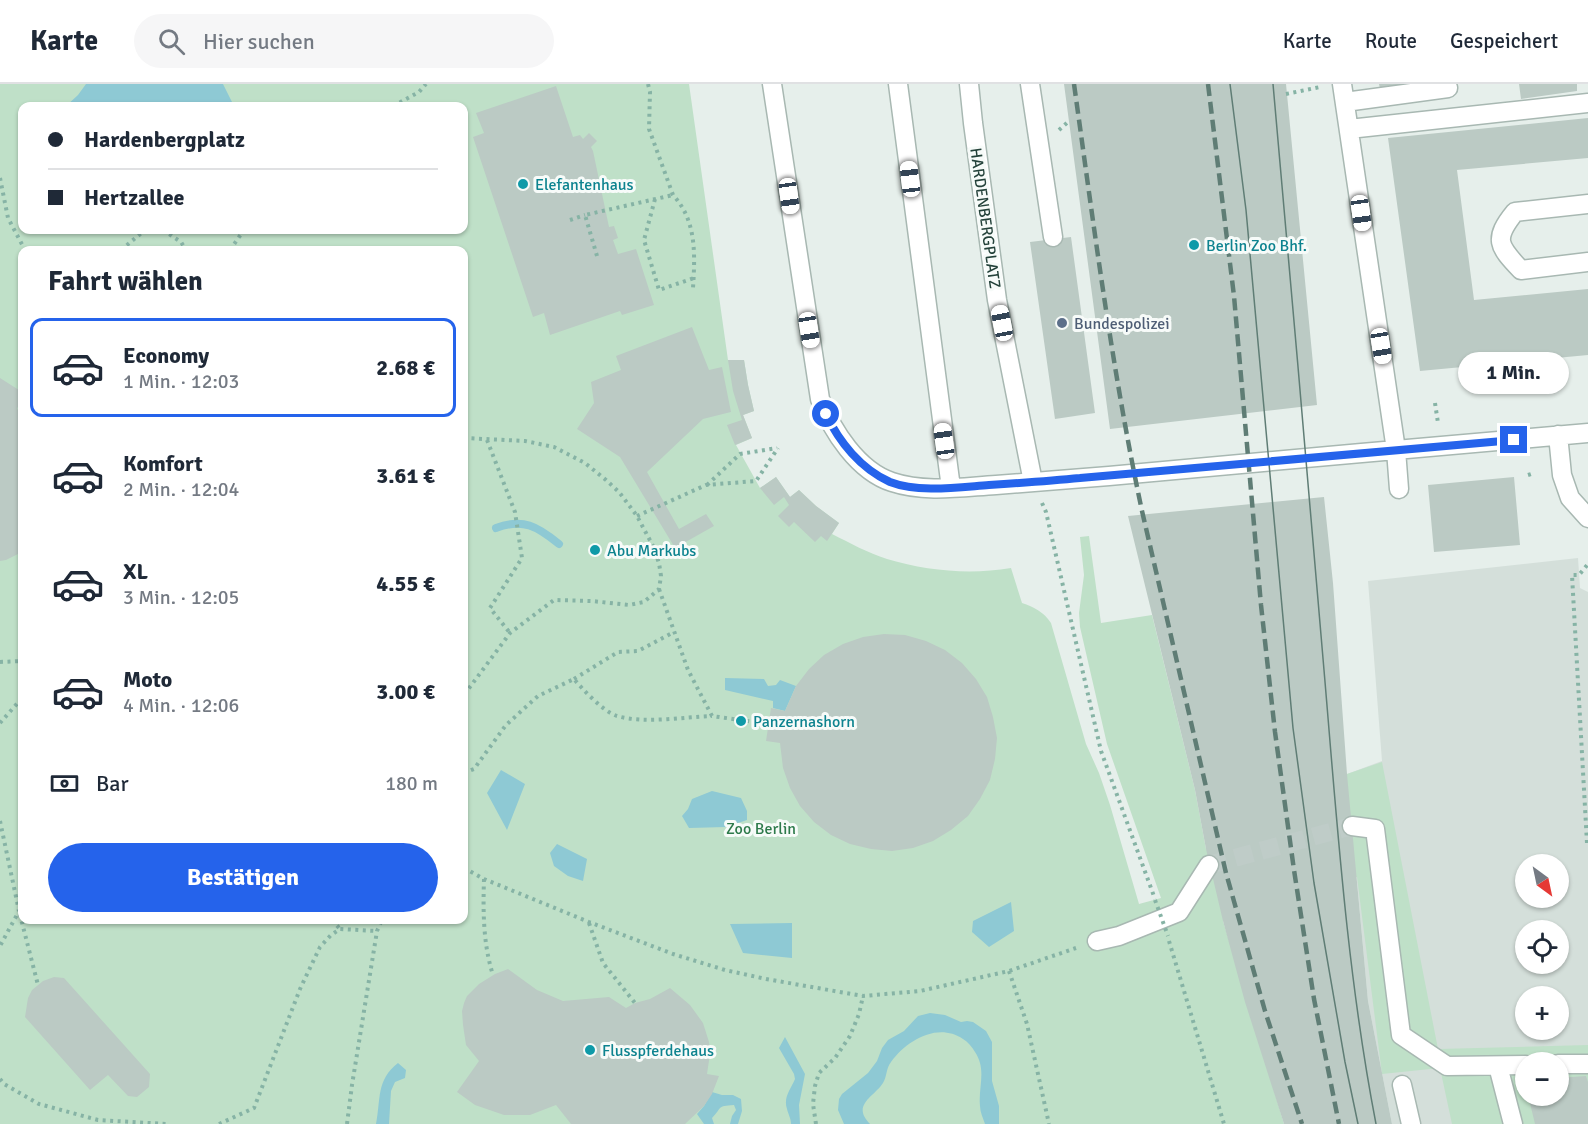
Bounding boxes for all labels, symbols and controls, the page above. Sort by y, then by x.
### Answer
search box [134,14,554,68]
text: Karte [30,24,98,58]
icon: search [155,25,188,58]
text: Hier suchen [203,28,315,55]
text: Karte [1283,28,1332,54]
text: Route [1365,28,1417,54]
text: Gespeichert [1450,28,1558,54]
text: Hardenbergplatz [84,126,245,153]
street label: HARDENBERGPLATZ [965,147,1005,290]
car [899,160,921,198]
place label: Elefantenhaus [535,175,634,195]
marker: Elefantenhaus [516,177,530,191]
car [778,177,800,215]
text: Hertzallee [84,184,184,211]
car [1350,194,1372,232]
place label: Berlin Zoo Bhf. [1206,236,1307,256]
marker: Berlin Zoo Bhf. [1187,238,1201,252]
text: Fahrt wählen [48,265,203,298]
car [990,304,1014,342]
car [797,311,821,349]
place label: Bundespolizei [1074,314,1170,334]
marker: Bundespolizei [1055,316,1069,330]
car [1369,327,1393,365]
icon: car [51,341,105,395]
text: Economy [123,342,209,369]
callout: 1 Min. [1458,353,1570,395]
text: 2.68 € [376,354,435,381]
text: 1 Min. [1486,360,1541,385]
text: 1 Min. · 12:03 [123,369,239,394]
route start [812,400,839,427]
car [933,422,955,460]
route end [1500,426,1527,453]
icon: car [51,449,105,503]
text: Komfort [123,450,203,477]
text: 3.61 € [376,462,435,489]
text: 2 Min. · 12:04 [123,477,239,502]
place label: Abu Markubs [607,541,696,561]
marker: Abu Markubs [588,543,602,557]
icon: car [51,557,105,611]
text: XL [123,558,148,585]
text: 4.55 € [376,570,435,597]
text: 3 Min. · 12:05 [123,585,239,610]
icon: car [51,665,105,719]
text: Moto [123,666,172,693]
text: 3.00 € [376,678,435,705]
text: 4 Min. · 12:06 [123,693,239,718]
place label: Panzernashorn [753,712,855,732]
marker: Panzernashorn [734,714,748,728]
icon: cash [48,767,81,800]
text: Bar [96,770,129,797]
text: 180 m [385,771,438,796]
park label: Zoo Berlin [726,819,796,839]
button: Bestätigen [48,843,438,912]
north arrow [1515,854,1569,908]
map controls [1515,854,1569,1106]
button: locate [1515,920,1569,974]
button: + [1515,986,1569,1040]
place label: Flusspferdehaus [602,1041,714,1061]
marker: Flusspferdehaus [583,1043,597,1057]
button: − [1515,1052,1569,1106]

